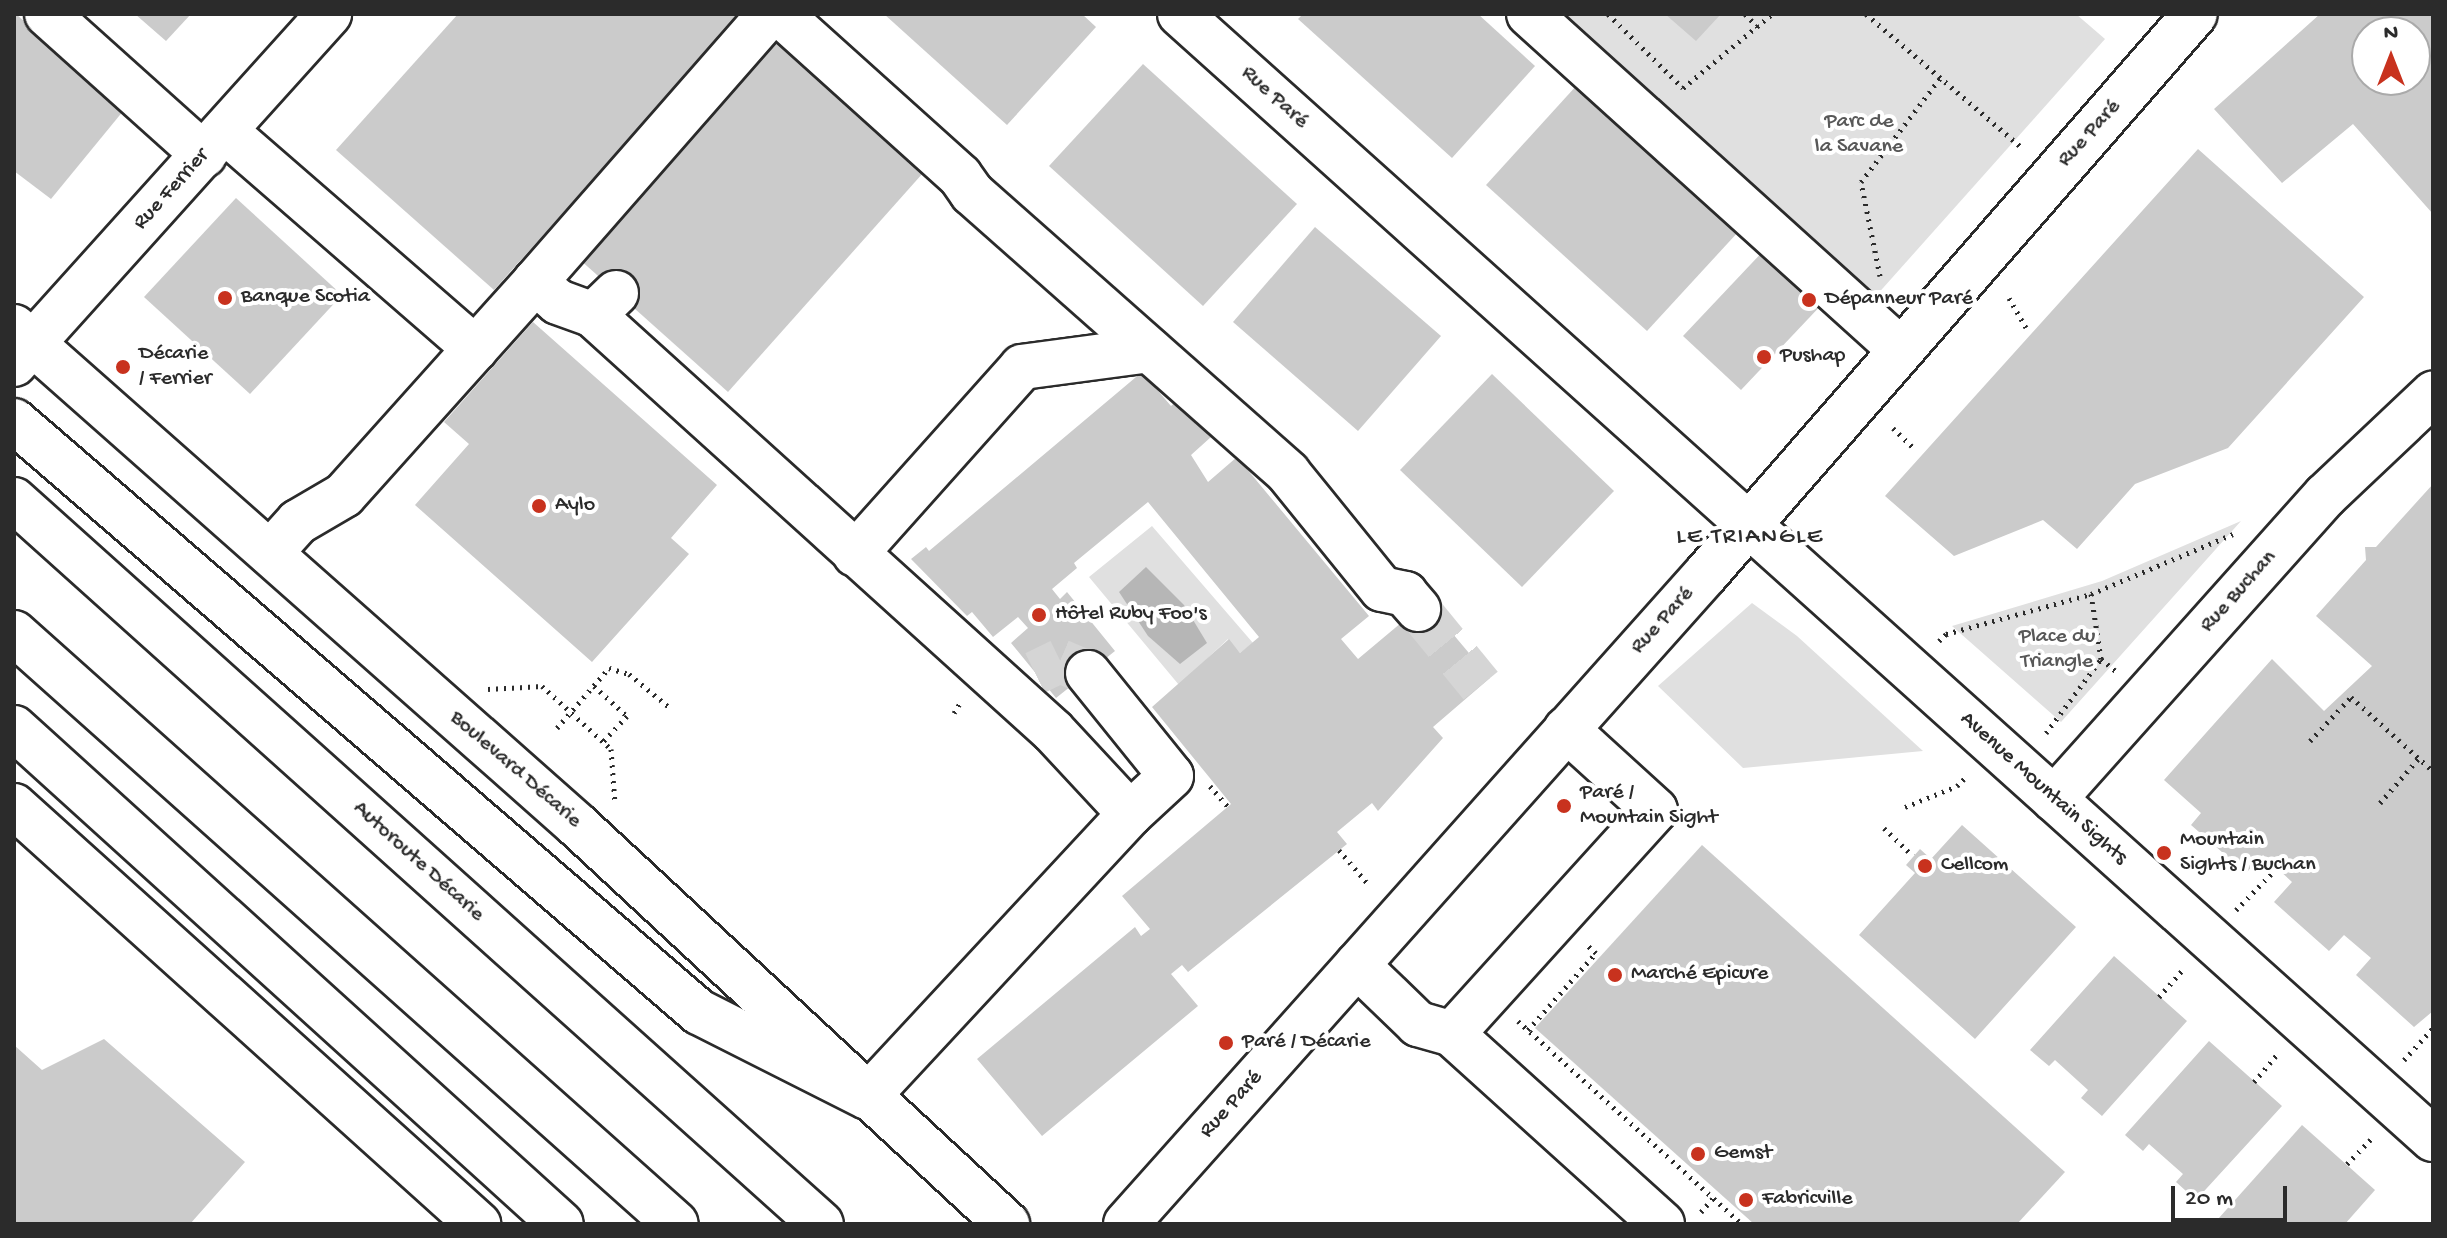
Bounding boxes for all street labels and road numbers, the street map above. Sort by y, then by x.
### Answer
street label: Rue Paré [1235,61,1313,135]
street label: Rue Paré [2053,95,2127,173]
street label: Rue Ferrier [129,144,215,236]
street label: Rue Buchan [2195,545,2283,639]
street label: Rue Paré [1626,582,1700,660]
street label: Boulevard Décarie [444,705,586,835]
street label: Avenue Mountain Sights [1954,707,2132,871]
street label: Autoroute Décarie [347,796,489,928]
street label: Rue Paré [1195,1066,1269,1144]

